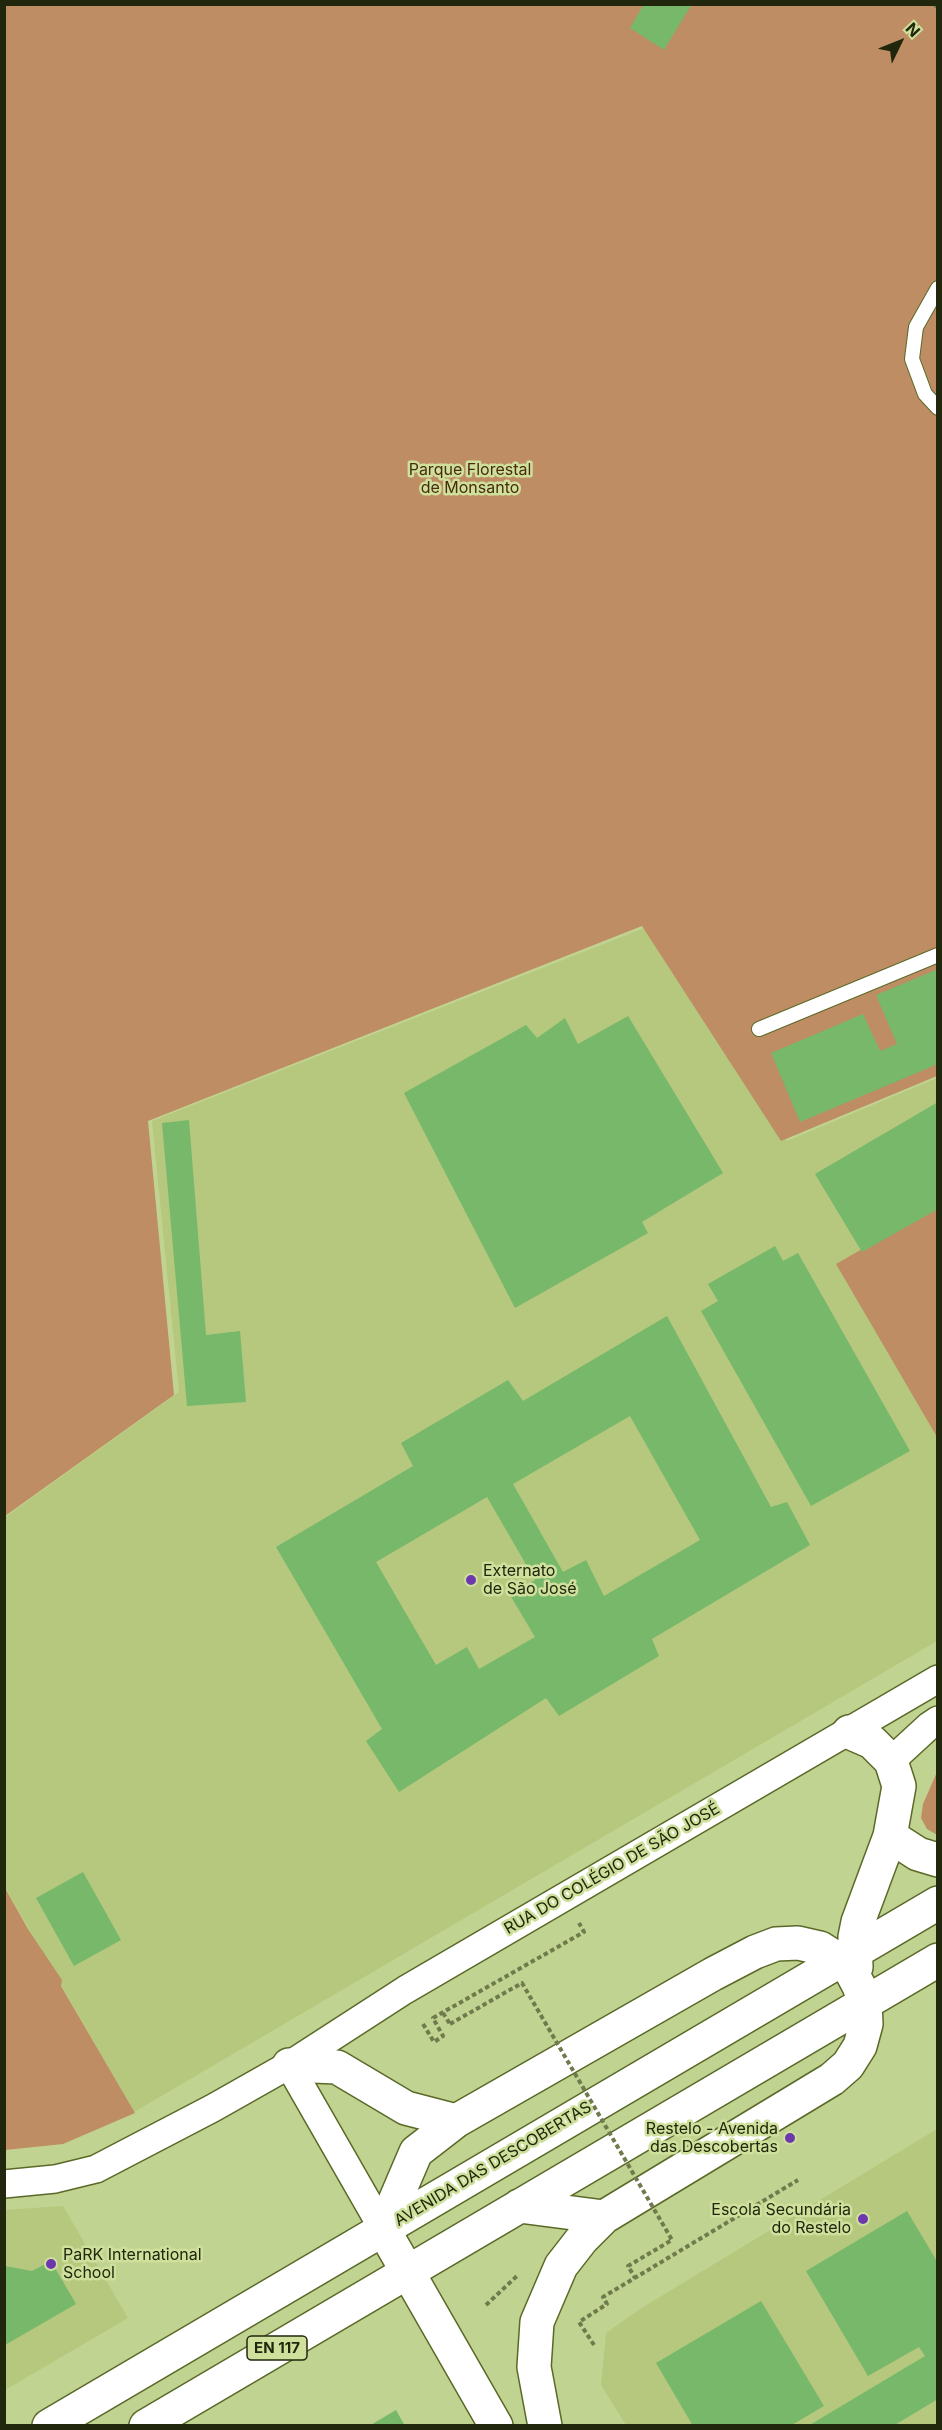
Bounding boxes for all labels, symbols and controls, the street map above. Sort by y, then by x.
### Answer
north arrow [870,12,930,72]
text: N [902,18,925,41]
park label: Parque Florestal de Monsanto [409,460,531,498]
place label: Externato de São José [483,1561,576,1599]
marker: Externato de São José [464,1573,478,1587]
street label: RUA DO COLÉGIO DE SÃO JOSÉ [501,1799,723,1939]
street label: AVENIDA DAS DESCOBERTAS [391,2097,595,2231]
place label: Restelo - Avenida das Descobertas [646,2119,778,2157]
marker: Restelo - Avenida das Descobertas [783,2131,797,2145]
place label: Escola Secundária do Restelo [711,2200,851,2238]
marker: Escola Secundária do Restelo [856,2212,870,2226]
place label: PaRK International School [63,2245,202,2283]
marker: PaRK International School [44,2257,58,2271]
road number: EN 117 [247,2336,307,2360]

